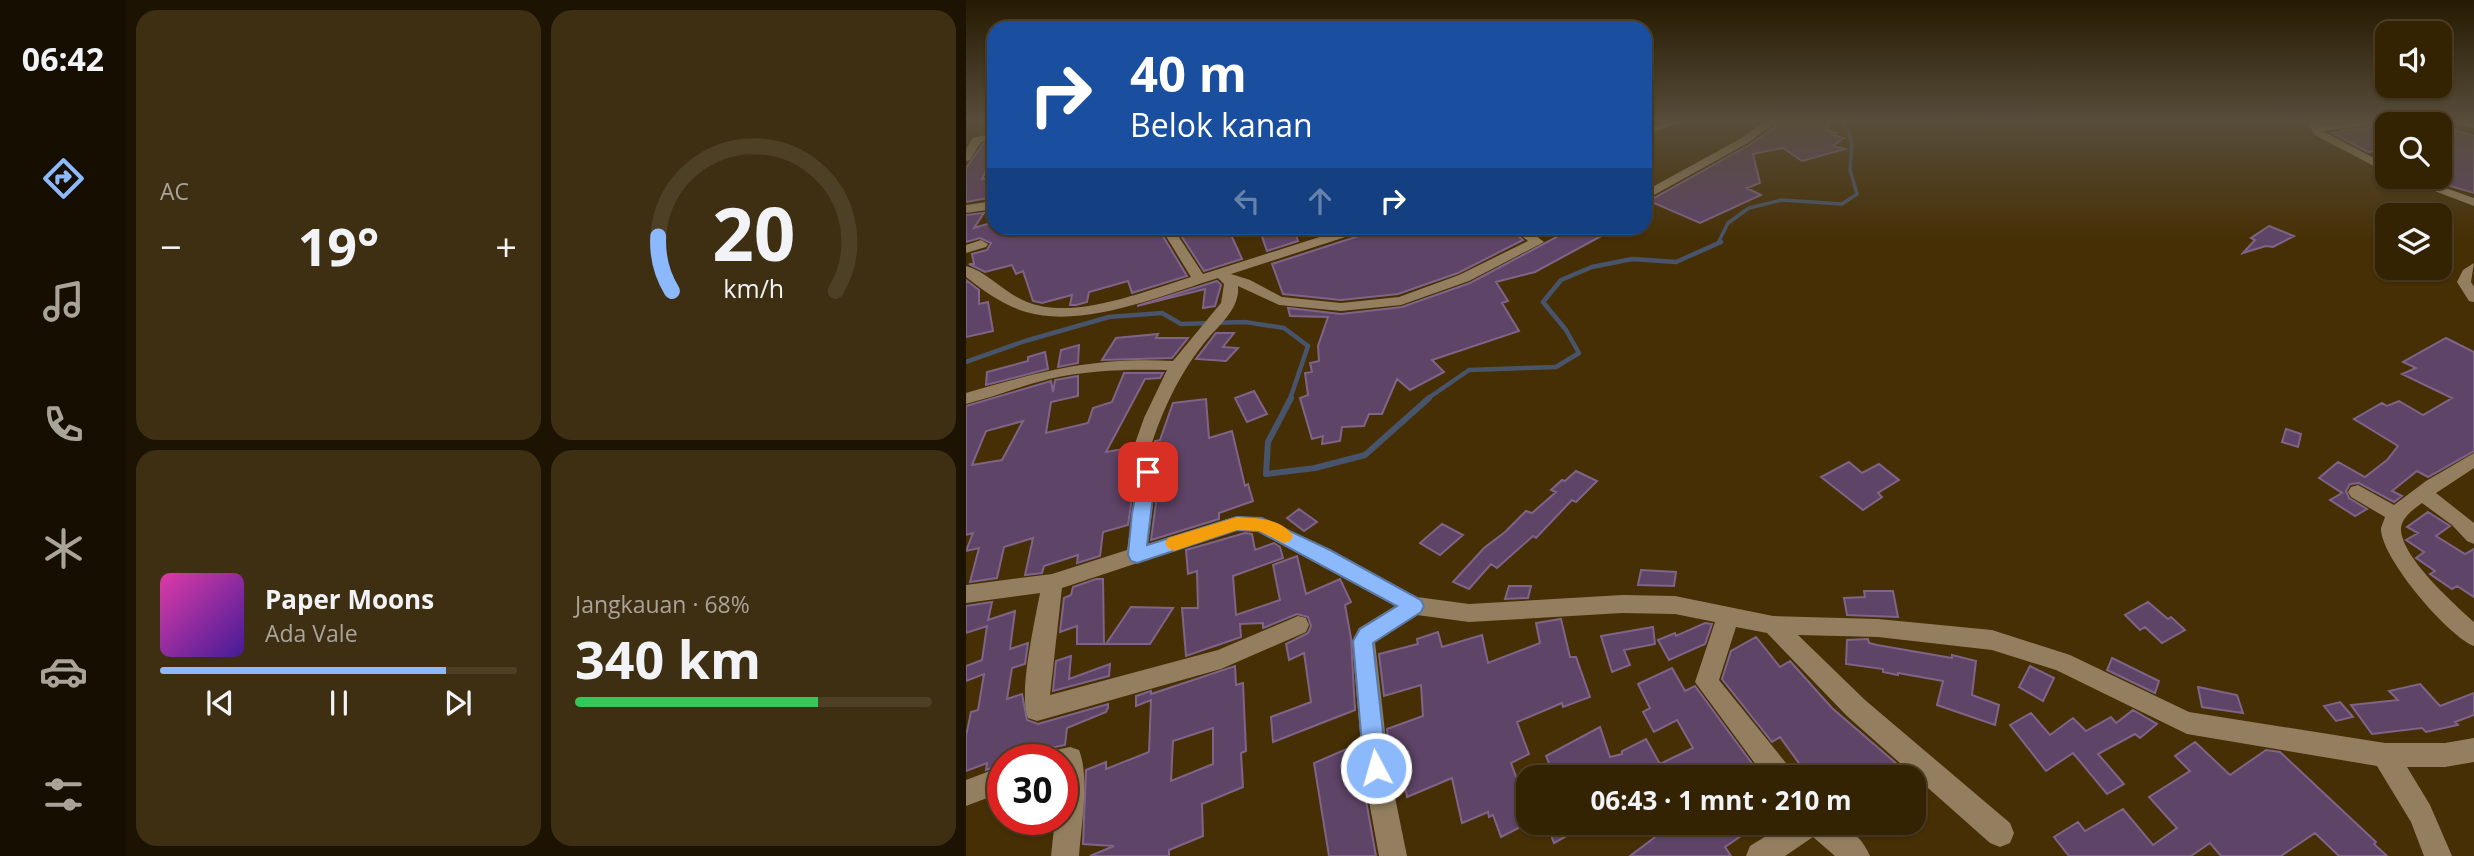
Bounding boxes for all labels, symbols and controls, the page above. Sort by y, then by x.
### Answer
map controls [2375,21,2452,280]
button: sound [2375,21,2452,98]
text: 06:42 [22,37,104,80]
text: 40 m [1130,40,1247,106]
icon: right [1015,49,1106,140]
text: Belok kanan [1130,103,1313,146]
button: search [2375,112,2452,189]
icon: directions [39,154,88,203]
text: AC [160,175,189,207]
icon: left [1228,182,1266,220]
icon: ahead [1301,182,1339,220]
icon: right [1374,182,1412,220]
text: 20 [712,183,795,282]
button: layers [2375,203,2452,280]
text: 19° [298,210,379,281]
text: − [160,220,182,272]
text: + [495,220,517,272]
text: km/h [723,271,784,305]
icon: music [39,277,88,326]
icon: phone [39,400,88,449]
pin [1118,442,1178,502]
icon: arrive [1129,453,1167,491]
icon: climate [39,524,88,573]
text: Paper Moons [265,581,434,617]
text: Jangkauan · 68% [575,588,750,620]
text: Ada Vale [265,617,358,649]
text: 340 km [575,623,761,694]
icon: car [39,647,88,696]
icon: previous [201,684,239,722]
icon: pause [320,684,358,722]
icon: next [439,684,477,722]
position arrow [1339,731,1413,805]
speed limit sign: 30 [987,744,1078,835]
icon: filters [39,770,88,819]
text: 06:43 · 1 mnt · 210 m [1590,782,1852,818]

